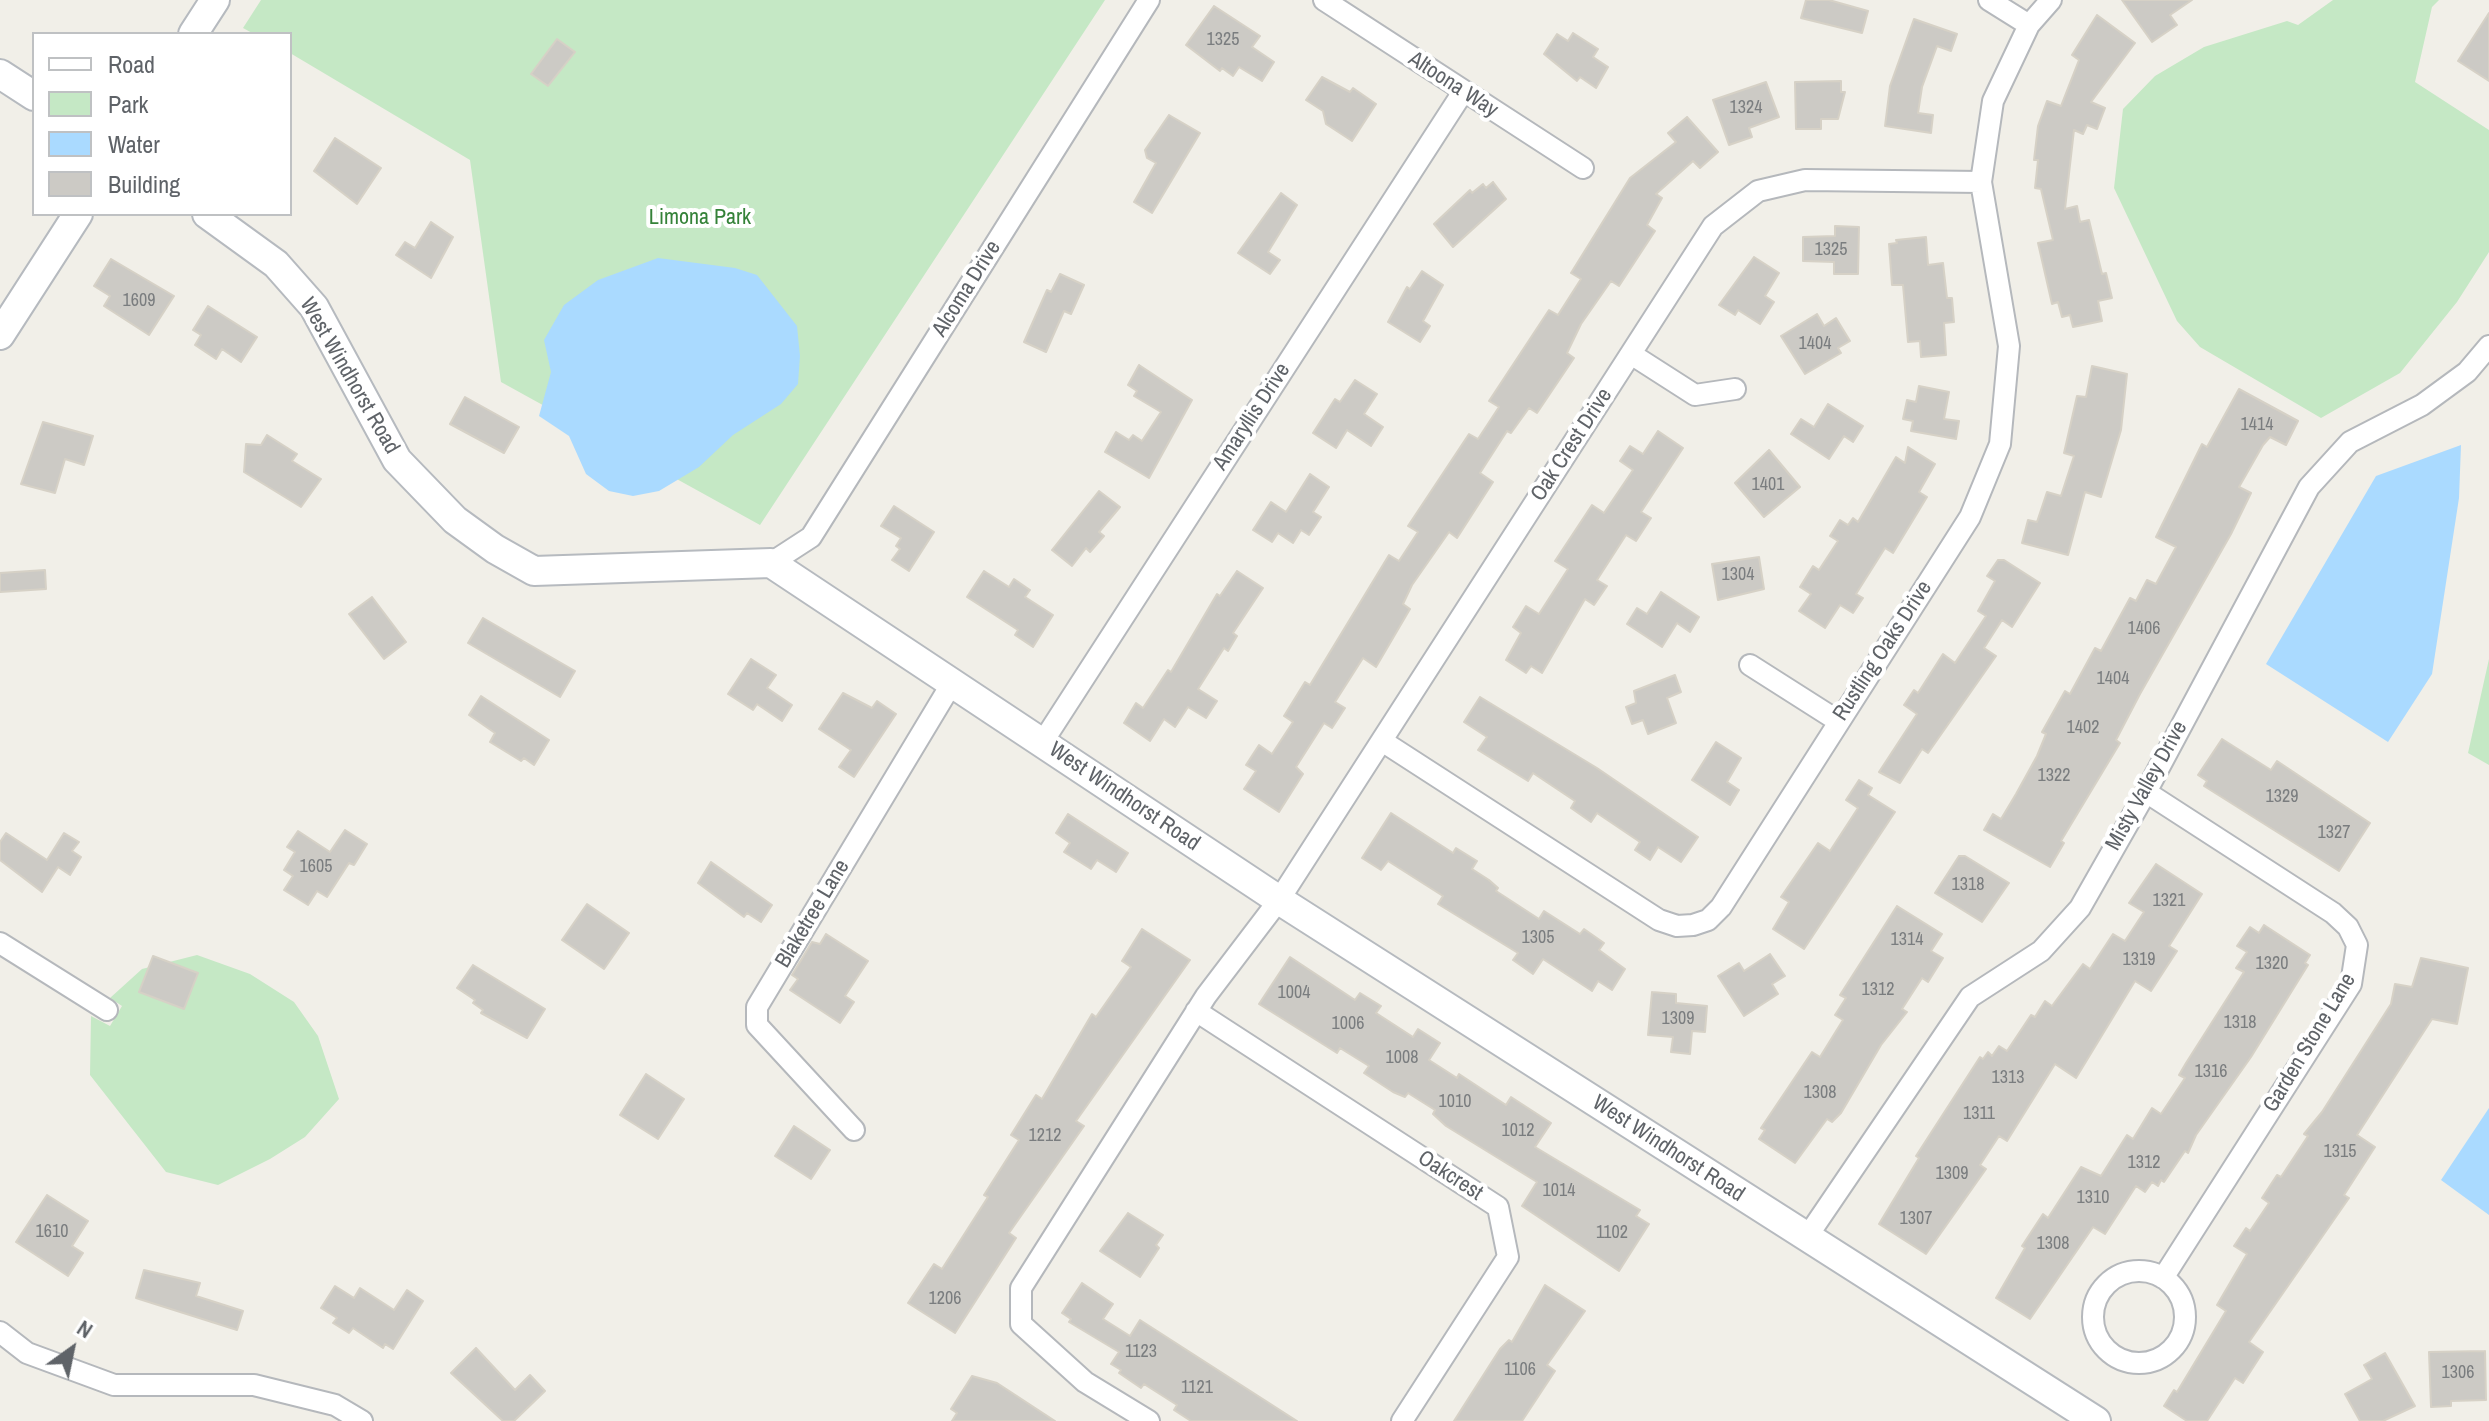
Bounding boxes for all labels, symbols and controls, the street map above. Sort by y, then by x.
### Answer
house number: 1325 [1207,29,1239,51]
legend [32,32,292,216]
street label: Altoona Way [1403,46,1503,124]
text: Road [108,48,155,80]
text: Park [108,88,148,120]
house number: 1324 [1730,97,1762,119]
text: Water [108,128,160,160]
text: Building [108,168,180,200]
park label: Limona Park [649,205,751,231]
street label: Alcoma Drive [927,236,1007,342]
house number: 1325 [1815,239,1847,261]
house number: 1609 [123,290,155,312]
street label: West Windhorst Road [294,293,404,459]
house number: 1404 [1799,333,1831,355]
street label: Amaryllis Drive [1208,359,1296,475]
street label: Oak Crest Drive [1526,384,1618,506]
house number: 1414 [2241,414,2273,436]
house number: 1401 [1752,474,1784,496]
house number: 1304 [1722,564,1754,586]
street label: Rustling Oaks Drive [1828,576,1938,726]
house number: 1406 [2128,618,2160,640]
house number: 1404 [2097,668,2129,690]
house number: 1402 [2067,717,2099,739]
street label: Misty Valley Drive [2101,717,2193,855]
street label: West Windhorst Road [1044,737,1204,857]
house number: 1322 [2038,765,2070,787]
house number: 1329 [2266,786,2298,808]
house number: 1327 [2318,822,2350,844]
street label: Blaketree Lane [770,855,856,973]
house number: 1605 [300,856,332,878]
house number: 1318 [1952,874,1984,896]
house number: 1321 [2153,890,2185,912]
house number: 1305 [1522,927,1554,949]
house number: 1314 [1891,929,1923,951]
house number: 1319 [2123,949,2155,971]
house number: 1320 [2256,953,2288,975]
street label: Garden Stone Lane [2258,969,2362,1117]
house number: 1312 [1862,979,1894,1001]
house number: 1004 [1278,982,1310,1004]
house number: 1309 [1662,1008,1694,1030]
house number: 1318 [2224,1012,2256,1034]
house number: 1006 [1332,1013,1364,1035]
house number: 1008 [1386,1047,1418,1069]
house number: 1316 [2195,1061,2227,1083]
house number: 1313 [1992,1067,2024,1089]
house number: 1308 [1804,1082,1836,1104]
street label: West Windhorst Road [1587,1090,1749,1208]
house number: 1010 [1439,1091,1471,1113]
house number: 1311 [1963,1103,1995,1125]
house number: 1012 [1502,1120,1534,1142]
house number: 1212 [1029,1125,1061,1147]
house number: 1315 [2324,1141,2356,1163]
street label: Oakcrest [1413,1145,1487,1207]
house number: 1312 [2128,1152,2160,1174]
house number: 1309 [1936,1163,1968,1185]
house number: 1014 [1543,1180,1575,1202]
house number: 1310 [2077,1187,2109,1209]
house number: 1307 [1900,1208,1932,1230]
house number: 1610 [36,1221,68,1243]
house number: 1102 [1596,1222,1628,1244]
house number: 1308 [2037,1233,2069,1255]
house number: 1206 [929,1288,961,1310]
north arrow [32,1309,112,1389]
text: N [71,1313,99,1345]
house number: 1123 [1125,1341,1157,1363]
house number: 1106 [1504,1359,1536,1381]
house number: 1306 [2442,1362,2474,1384]
house number: 1121 [1181,1377,1213,1399]

